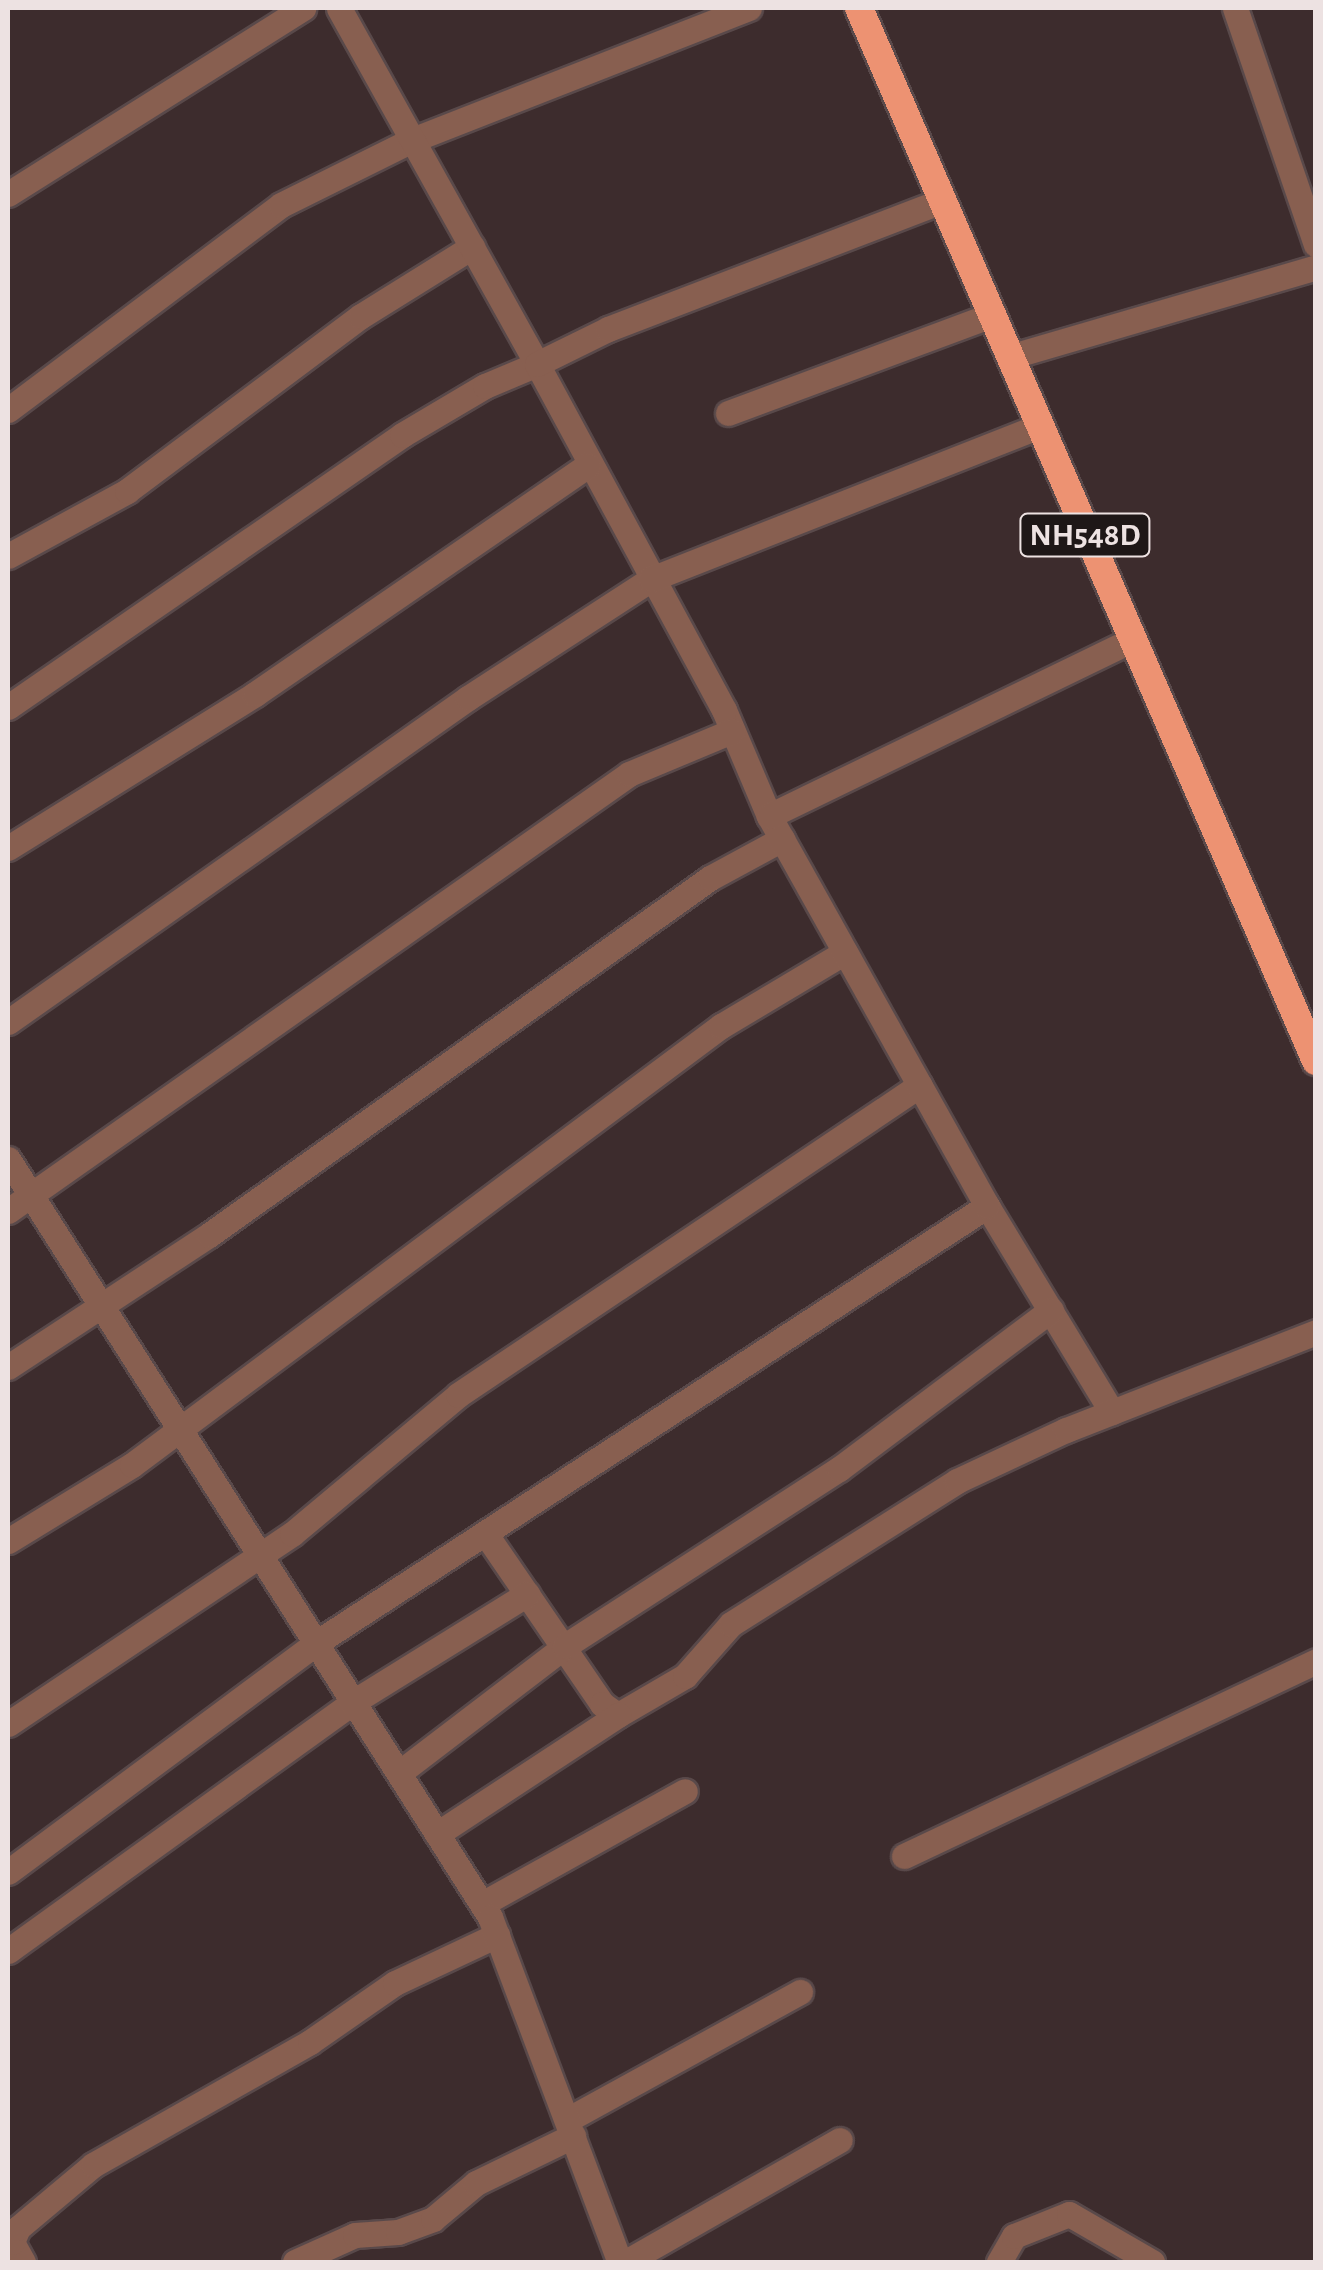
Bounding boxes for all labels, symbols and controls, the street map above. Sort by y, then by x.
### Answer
road number: NH548D [1018,508,1152,562]

